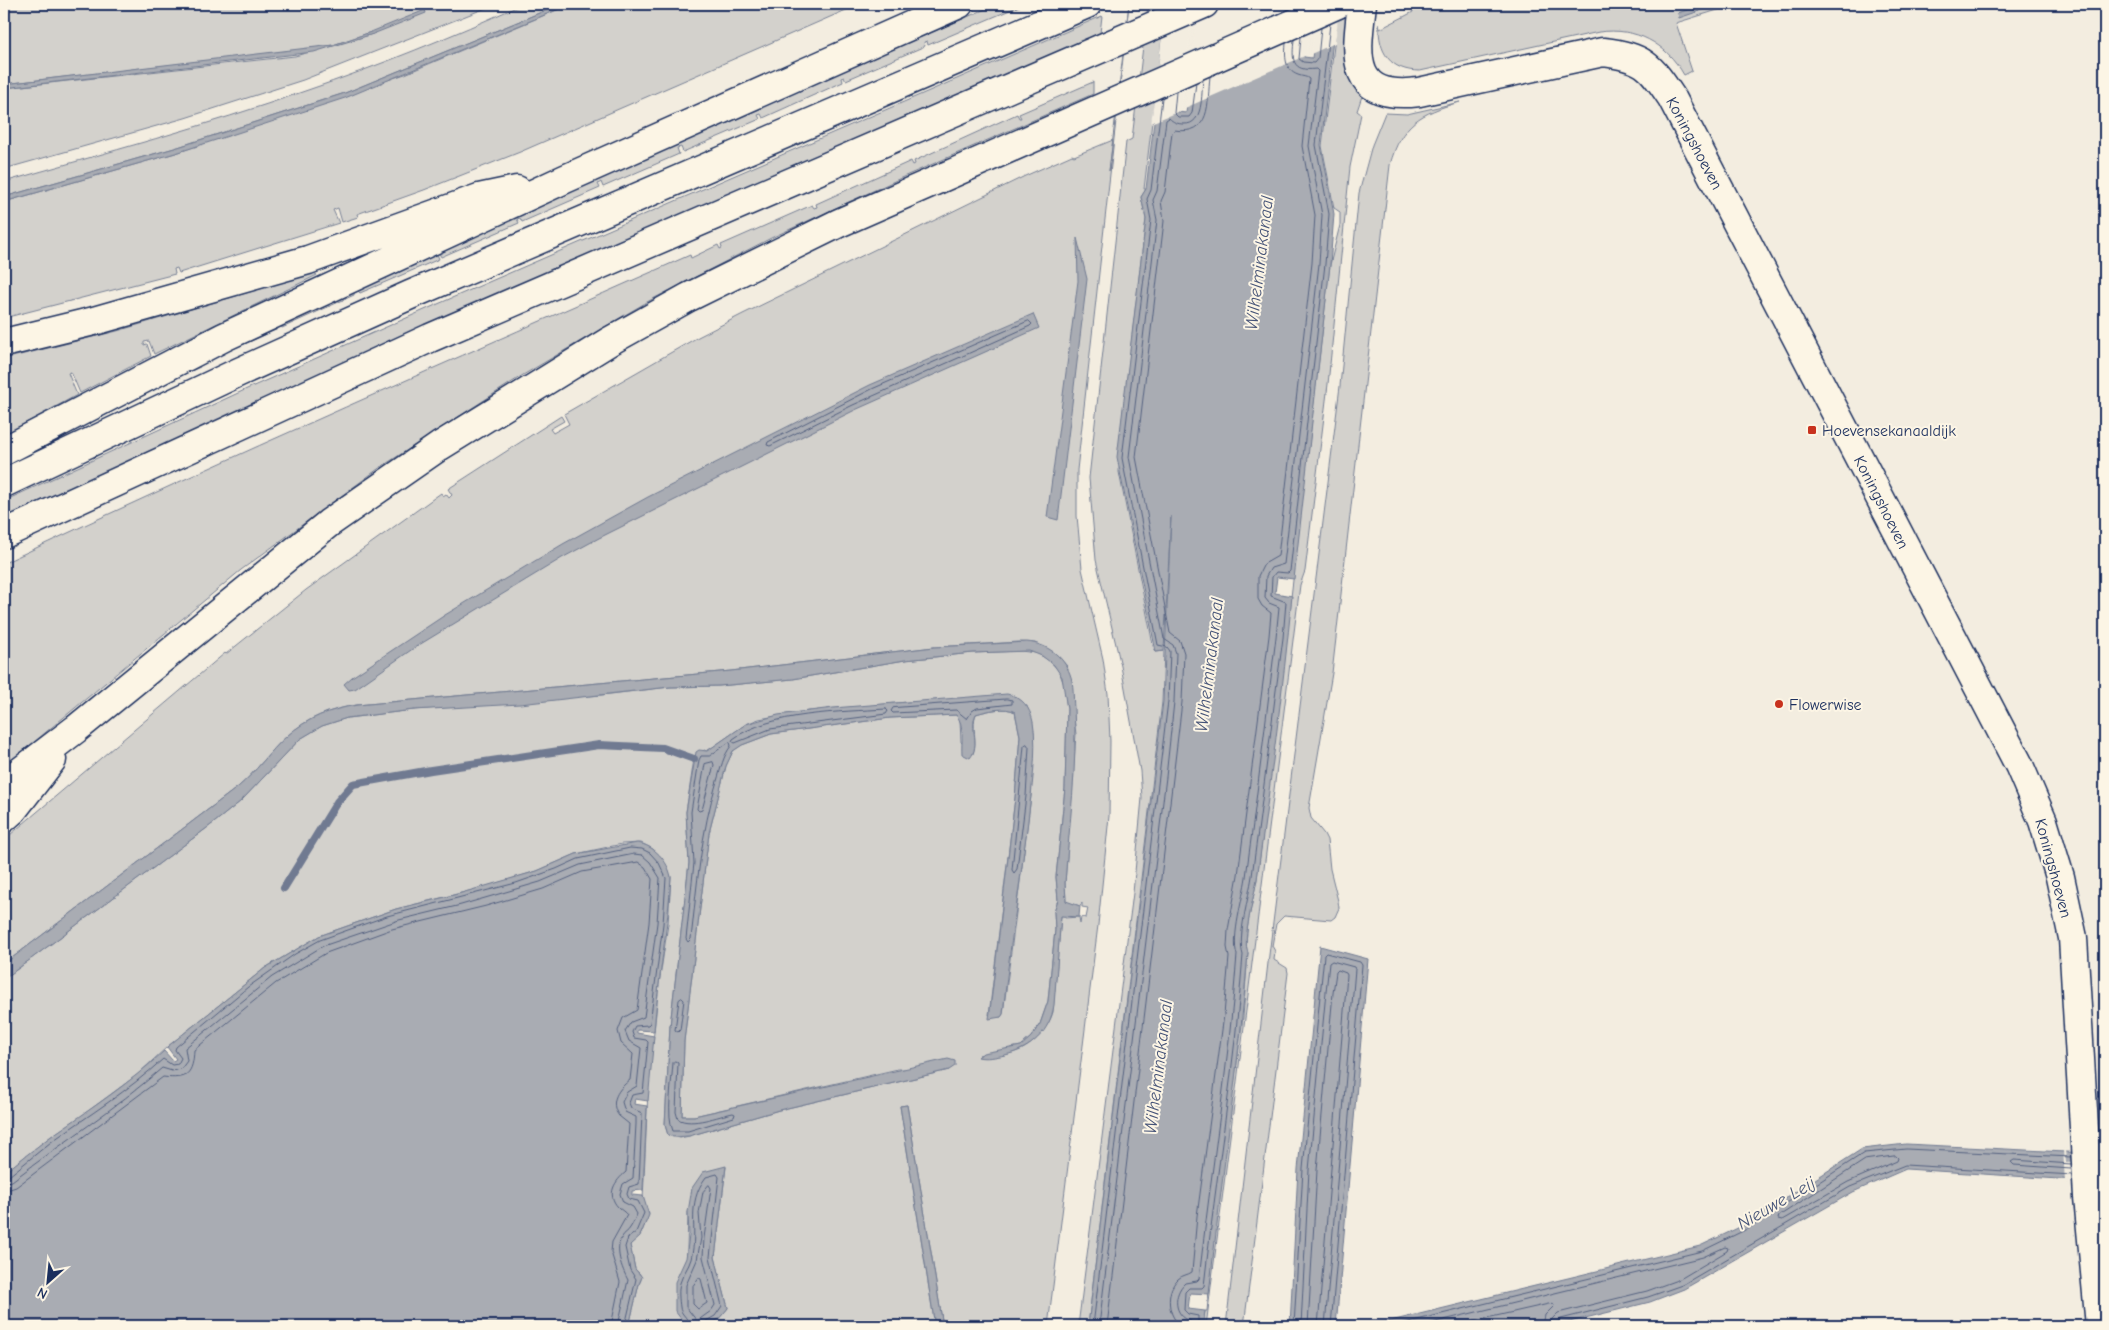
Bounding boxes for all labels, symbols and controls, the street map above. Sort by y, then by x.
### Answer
street label: Koningshoeven [1662,94,1726,193]
water label: Wilhelminakanaal [1241,194,1278,331]
place label: Hoevensekanaaldijk [1822,422,1956,440]
marker: Hoevensekanaaldijk [1806,424,1818,436]
street label: Koningshoeven [1850,453,1912,552]
water label: Wilhelminakanaal [1191,596,1228,733]
place label: Flowerwise [1789,696,1862,714]
marker: Flowerwise [1773,698,1785,710]
street label: Koningshoeven [2031,817,2075,920]
water label: Wilhelminakanaal [1140,998,1177,1135]
water label: Nieuwe Leij [1733,1172,1819,1234]
north arrow [22,1258,72,1308]
text: N [34,1283,50,1303]

